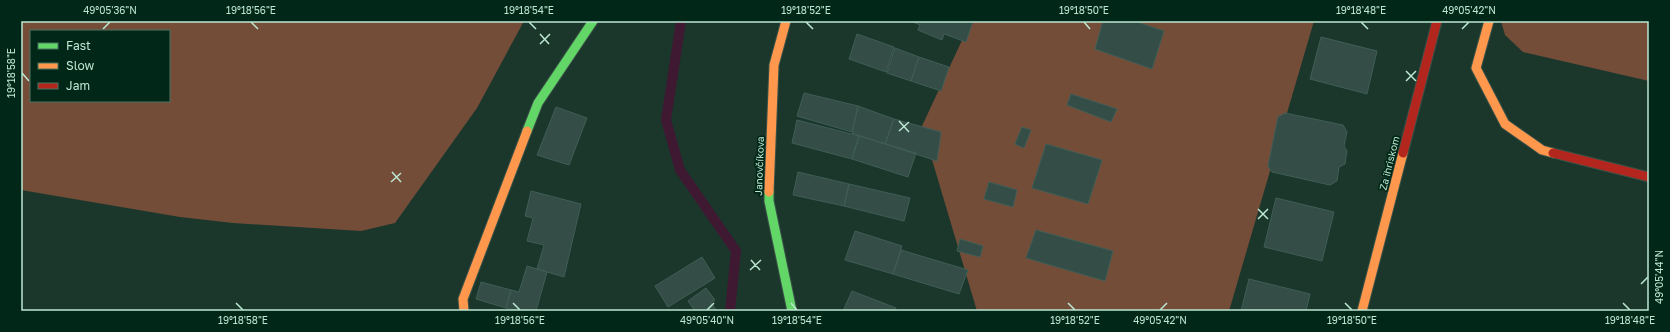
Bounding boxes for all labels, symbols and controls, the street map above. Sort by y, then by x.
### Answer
text: 49°05'36"N [83,4,137,16]
text: 19°18'56"E [226,4,276,16]
text: 19°18'54"E [504,4,554,16]
text: 19°18'52"E [781,4,831,16]
text: 19°18'50"E [1059,4,1109,16]
text: 19°18'48"E [1336,4,1386,16]
text: 49°05'42"N [1442,4,1496,16]
legend [30,30,170,102]
text: Fast [66,38,91,53]
text: 19°18'58"E [5,48,17,98]
text: Slow [66,58,94,73]
text: Jam [66,78,90,93]
street label: Za ihriskom [1377,135,1402,191]
street label: Janovčíkova [752,136,766,196]
text: 49°05'44"N [1653,250,1665,304]
text: 19°18'58"E [218,314,268,326]
text: 19°18'56"E [495,314,545,326]
text: 49°05'40"N [680,314,734,326]
text: 19°18'54"E [772,314,822,326]
text: 19°18'52"E [1050,314,1100,326]
text: 49°05'42"N [1133,314,1187,326]
text: 19°18'50"E [1327,314,1377,326]
text: 19°18'48"E [1605,314,1655,326]

